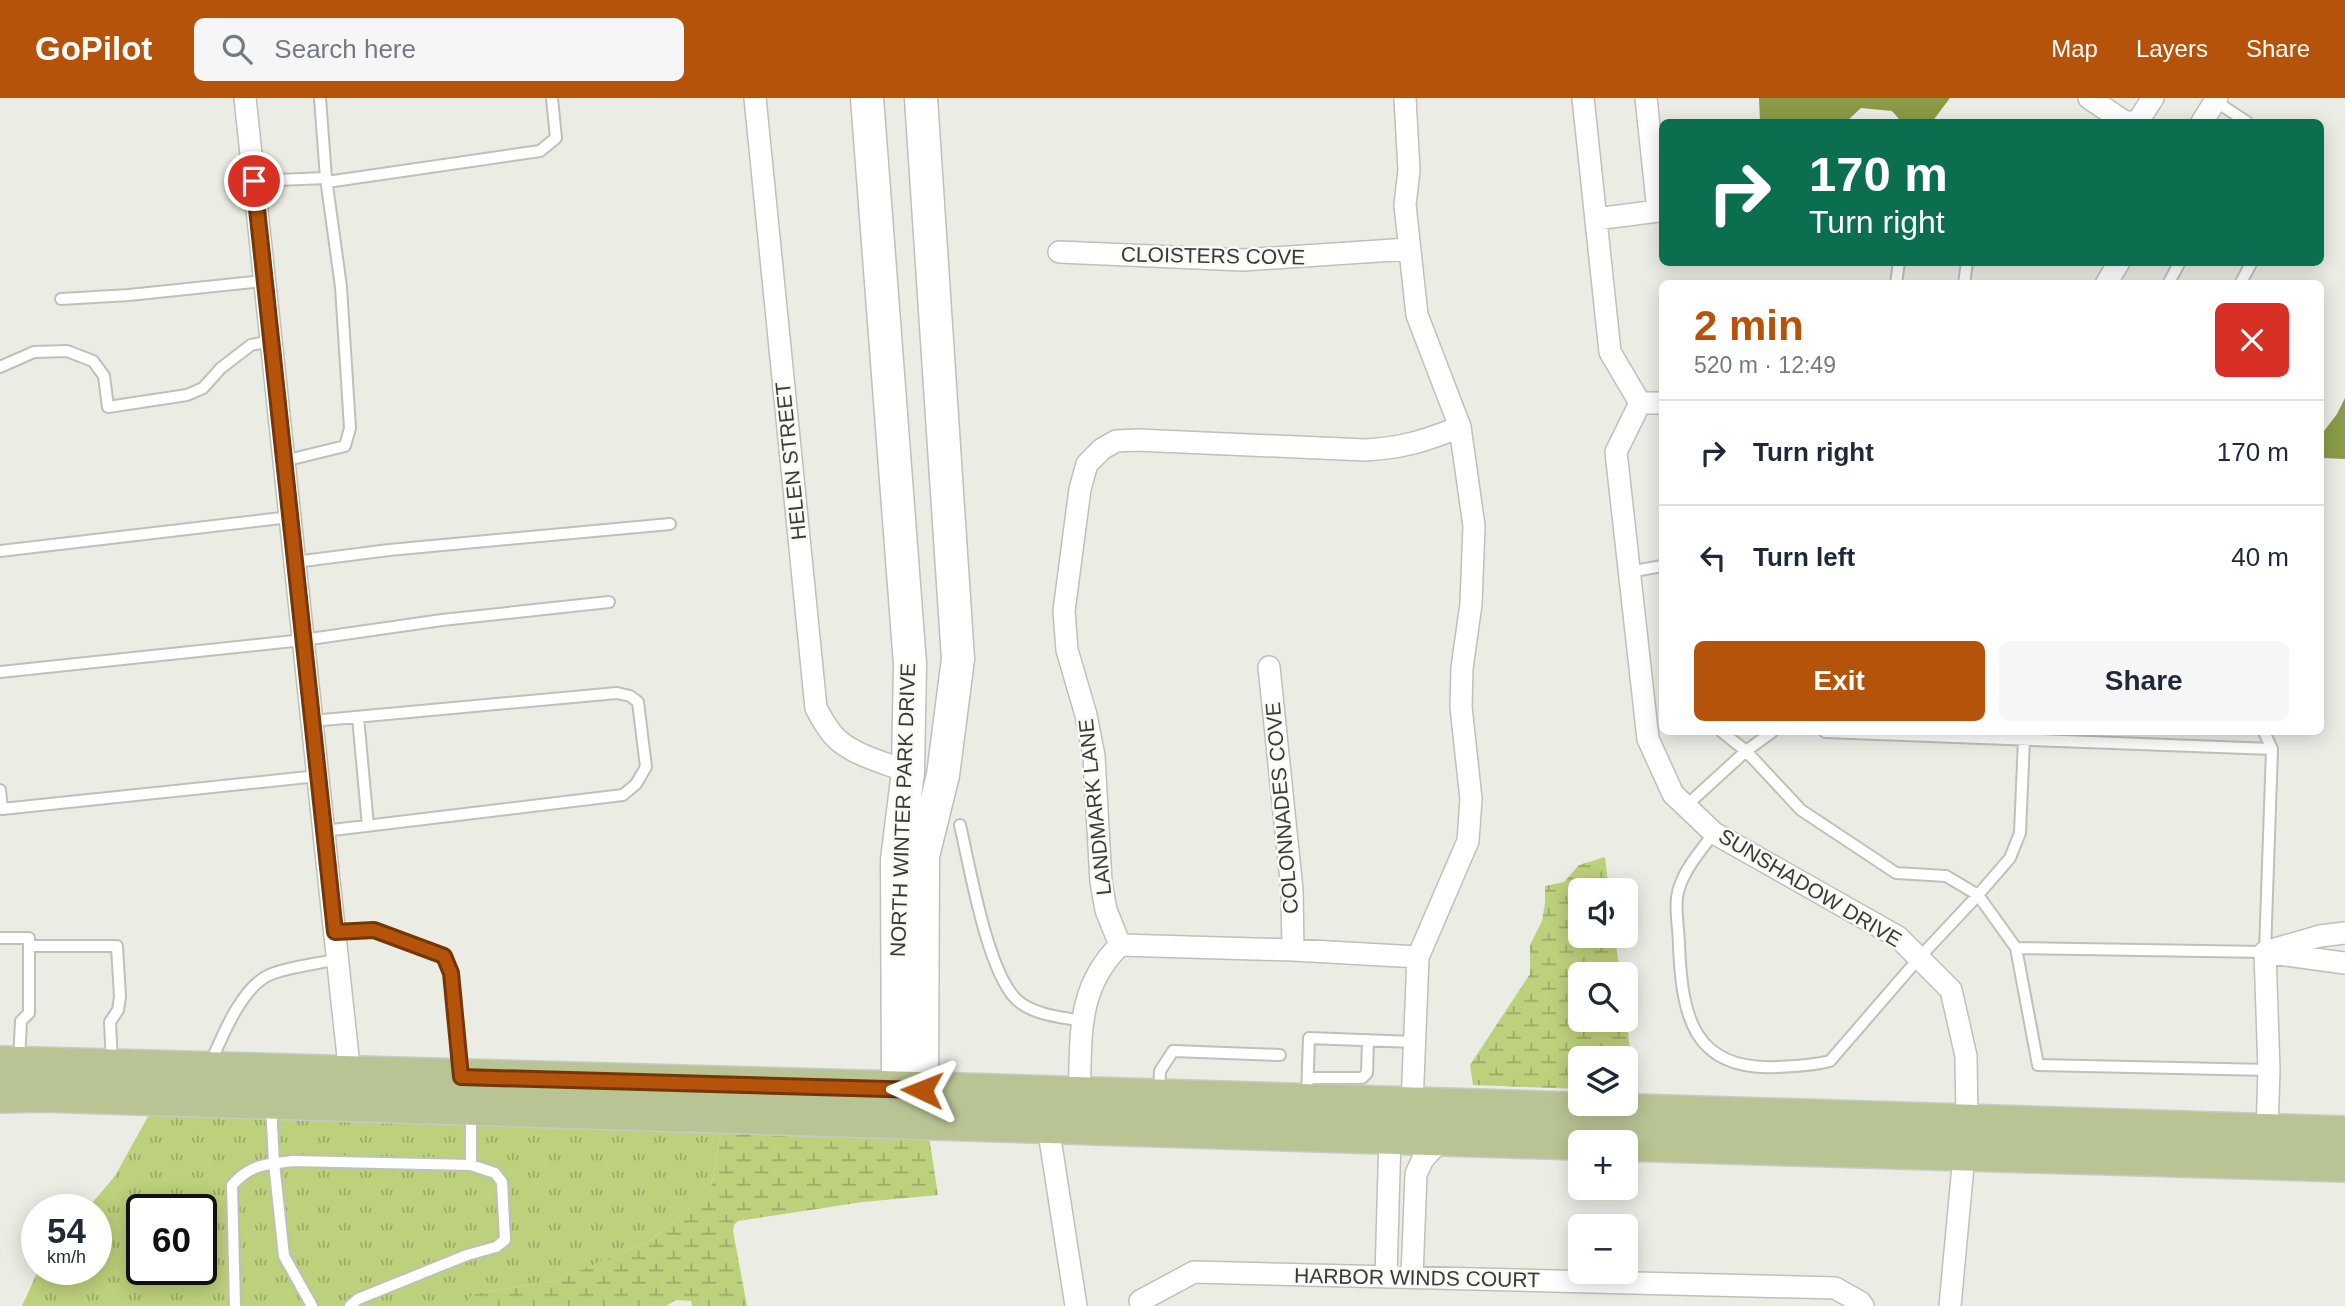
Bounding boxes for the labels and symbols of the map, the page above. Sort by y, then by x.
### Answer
pin [224,151,284,211]
street label: CLOISTERS COVE [1121,242,1305,269]
street label: HELEN STREET [771,381,810,541]
street label: NORTH WINTER PARK DRIVE [886,662,919,958]
street label: COLONNADES COVE [1261,701,1302,915]
street label: LANDMARK LANE [1074,718,1115,896]
street label: SUNSHADOW DRIVE [1715,824,1906,951]
position arrow [885,1053,959,1127]
speed limit sign: 60 [126,1194,217,1285]
street label: HARBOR WINDS COURT [1294,1264,1540,1291]

